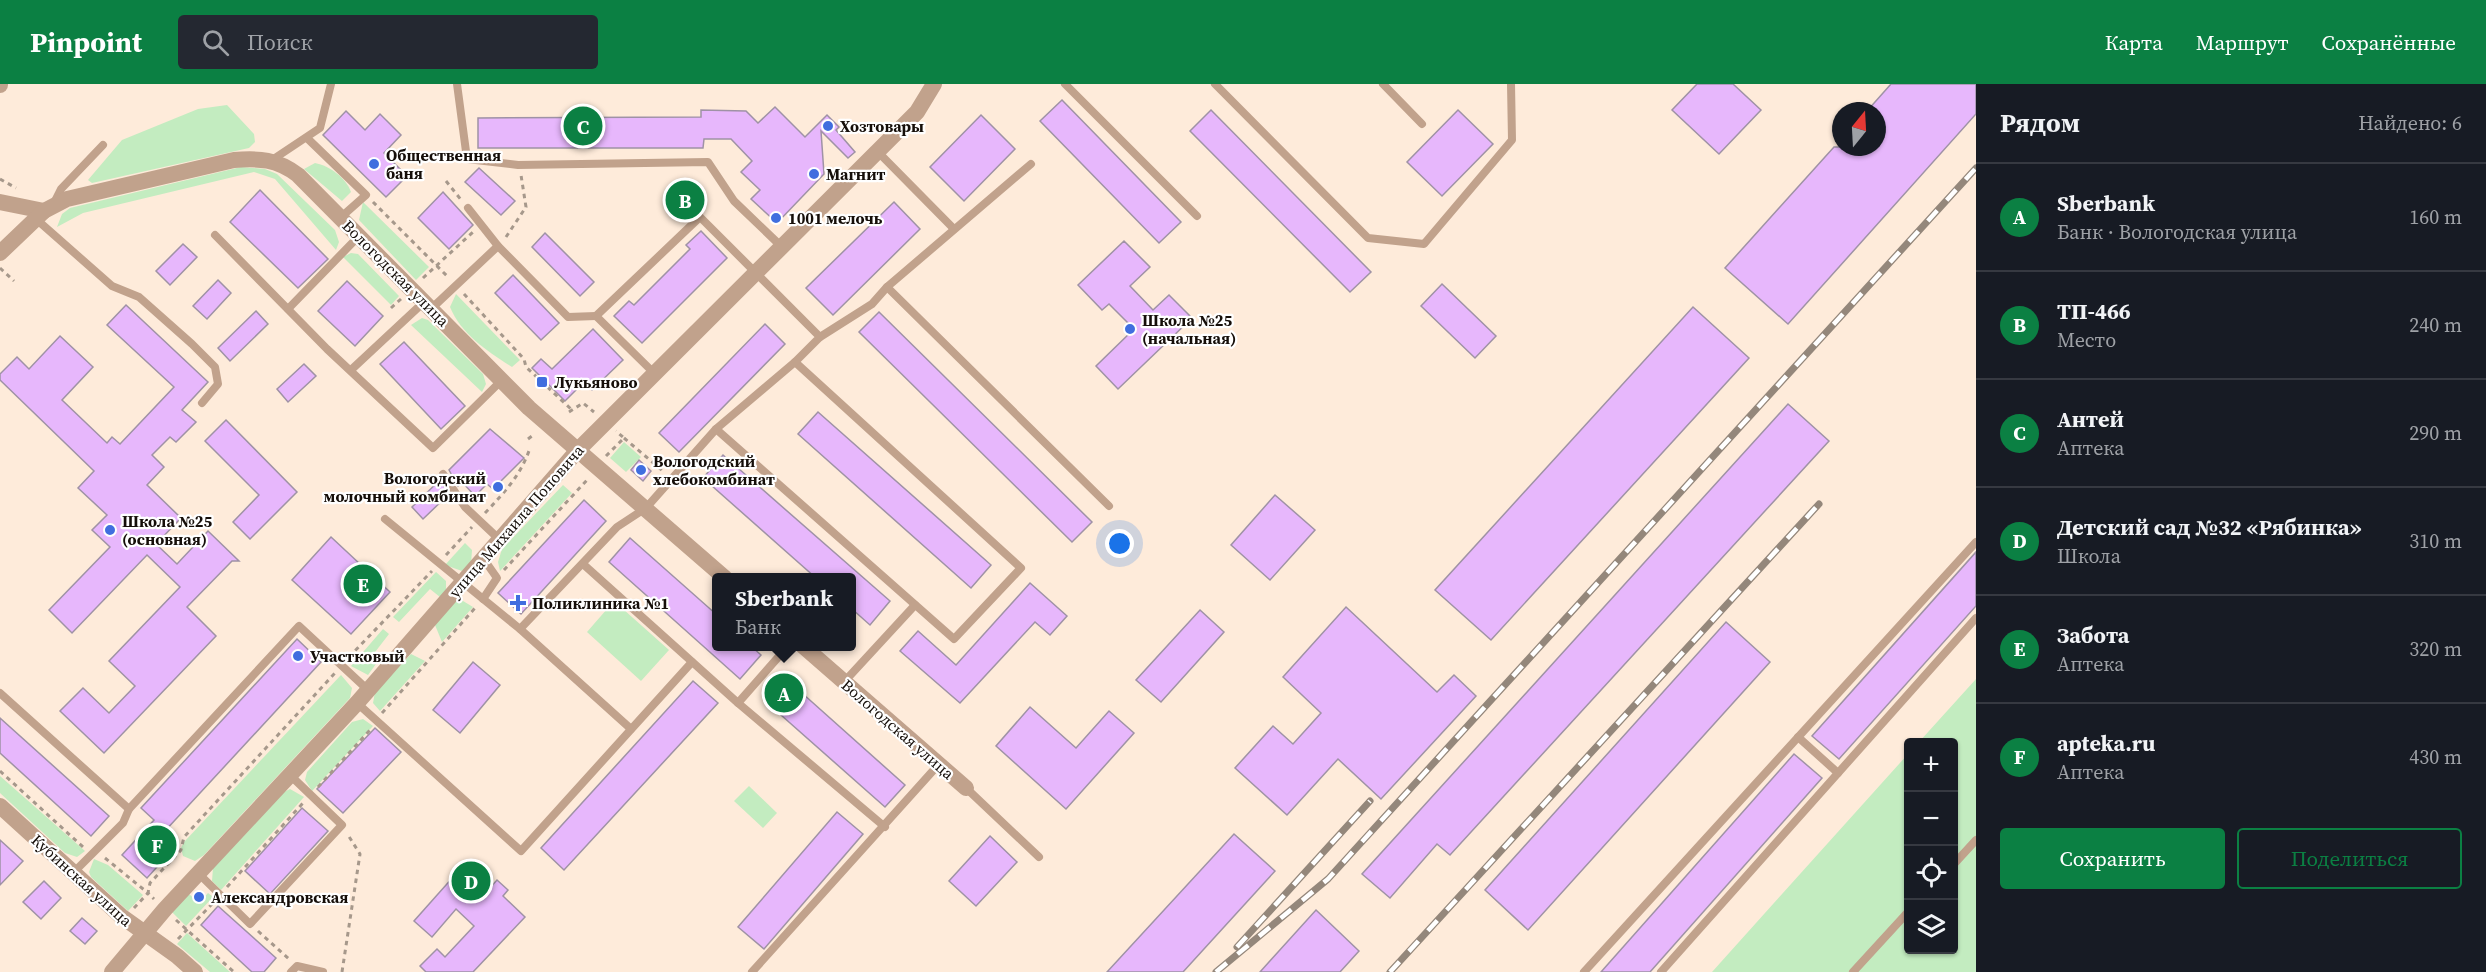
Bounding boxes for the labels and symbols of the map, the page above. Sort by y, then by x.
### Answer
north arrow [1832,102,1886,156]
pin: C [564,104,602,148]
place label: Хозтовары [840,115,924,137]
marker: Хозтовары [821,119,835,133]
place label: Общественная баня [386,144,501,184]
marker: Общественная баня [367,157,381,171]
place label: Магнит [826,163,886,185]
marker: Магнит [807,167,821,181]
pin: B [666,178,704,222]
place label: 1001 мелочь [788,207,883,229]
marker: 1001 мелочь [769,211,783,225]
street label: Вологодская улица [338,215,455,332]
place label: Школа №25 (начальная) [1142,309,1236,349]
marker: Школа №25 (начальная) [1123,322,1137,336]
place label: Лукьяново [554,371,637,393]
marker: Лукьяново [535,375,549,389]
street label: улица Михаила Поповича [443,439,589,602]
place label: Вологодский хлебокомбинат [653,450,775,490]
marker: Вологодский хлебокомбинат [634,463,648,477]
place label: Вологодский молочный комбинат [324,467,486,507]
marker: Вологодский молочный комбинат [491,480,505,494]
place label: Школа №25 (основная) [122,510,213,550]
marker: Школа №25 (основная) [103,523,117,537]
your location [1105,529,1134,558]
pin: E [344,562,382,606]
place label: Поликлиника №1 [532,592,669,614]
marker: Поликлиника №1 [509,594,527,612]
place label: Участковый [310,645,405,667]
marker: Участковый [291,649,305,663]
pin: A [764,670,804,716]
street label: Вологодская улица [837,674,960,785]
pin: F [138,822,176,867]
street label: Кубинская улица [27,829,138,932]
pin: D [452,858,490,904]
place label: Александровская [211,886,349,908]
marker: Александровская [192,890,206,904]

